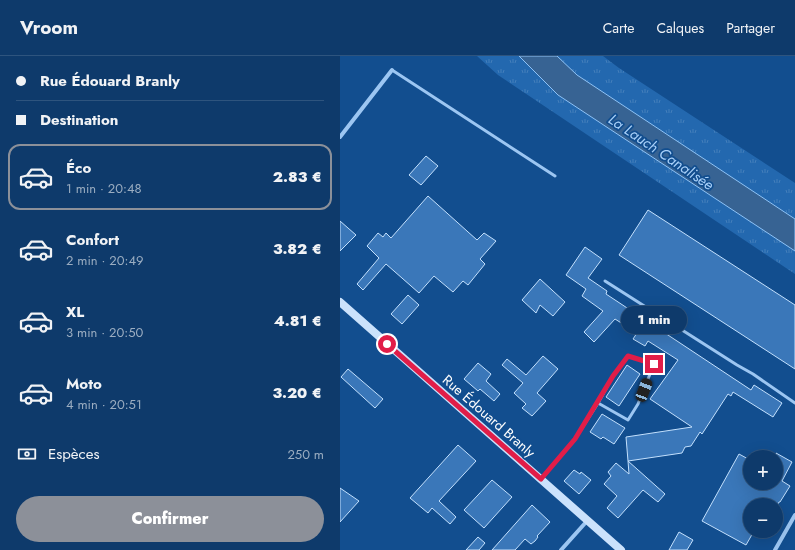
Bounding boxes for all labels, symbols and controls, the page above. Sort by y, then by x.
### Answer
text: Vroom [20,14,78,41]
text: Carte [603,18,634,38]
text: Calques [656,18,704,38]
text: Partager [726,18,775,38]
text: Rue Édouard Branly [40,70,180,92]
water label: La Lauch Canalisée [604,108,719,196]
text: Destination [40,109,118,131]
text: Éco [66,157,91,179]
icon: car [18,159,54,195]
text: 2.83 € [273,166,322,188]
text: 1 min · 20:48 [66,179,142,198]
text: Confort [66,229,119,251]
icon: car [18,231,54,267]
text: 3.82 € [273,238,322,260]
text: 2 min · 20:49 [66,251,144,270]
text: XL [66,301,84,323]
icon: car [18,303,54,339]
callout: 1 min [621,306,687,334]
text: 4.81 € [274,310,322,332]
text: 1 min [638,310,670,329]
text: 3 min · 20:50 [66,323,143,342]
route start [378,335,396,353]
route end [645,355,663,373]
street label: Rue Édouard Branly [438,370,540,462]
text: Moto [66,373,102,395]
icon: car [18,375,54,411]
car [634,377,654,403]
text: 3.20 € [273,382,322,404]
text: 4 min · 20:51 [66,395,142,414]
icon: cash [16,443,38,465]
text: Espèces [48,443,100,465]
text: 250 m [287,445,324,464]
map controls [743,450,783,538]
button: + [743,450,783,490]
button: Confirmer [16,496,324,542]
button: − [743,498,783,538]

